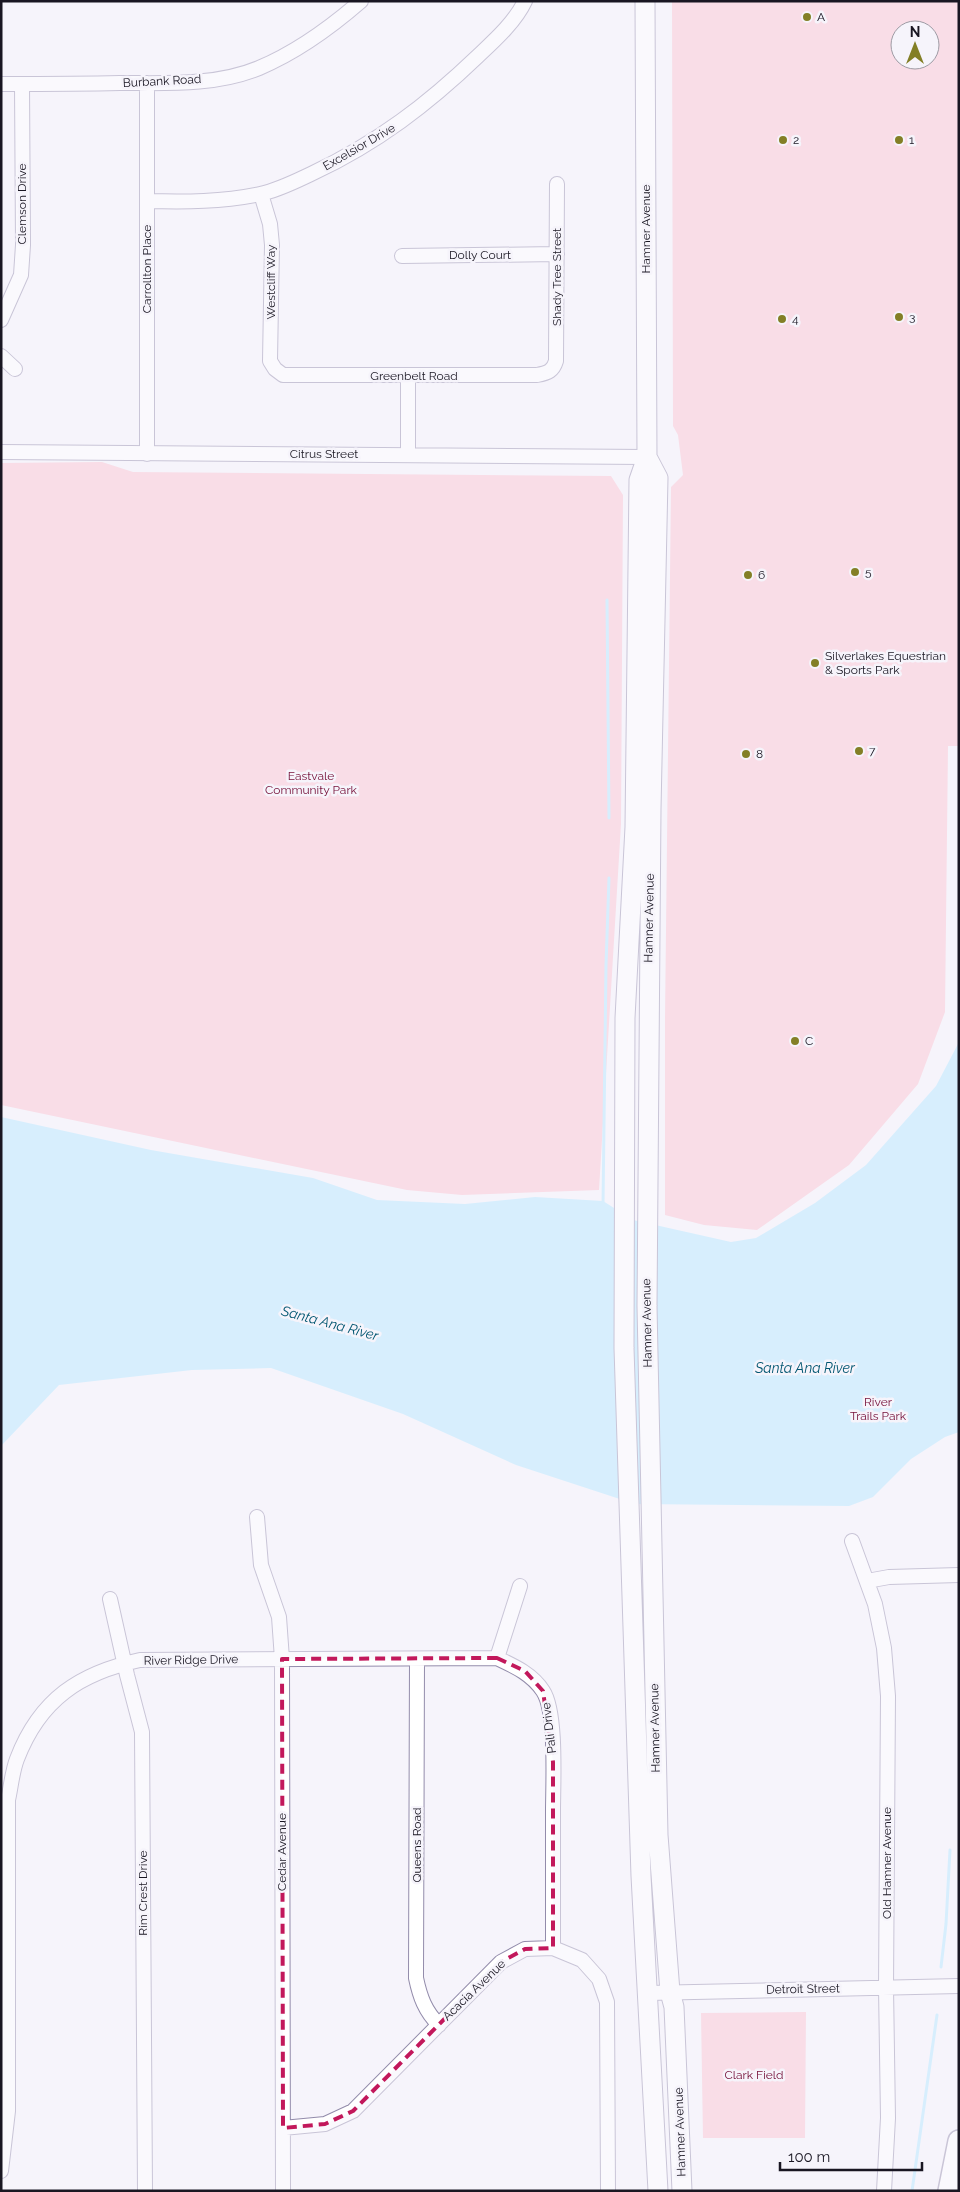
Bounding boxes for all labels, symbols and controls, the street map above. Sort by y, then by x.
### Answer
place label: A [817,10,825,24]
marker: A [801,11,813,23]
north arrow [890,20,940,70]
text: N [910,24,920,40]
street label: Burbank Road [122,72,202,90]
street label: Excelsior Drive [320,121,398,173]
place label: 2 [793,133,799,147]
place label: 1 [909,133,914,147]
marker: 2 [777,134,789,146]
marker: 1 [893,134,905,146]
street label: Clemson Drive [15,163,29,245]
street label: Hamner Avenue [639,184,653,274]
street label: Carrollton Place [140,225,154,313]
street label: Shady Tree Street [550,228,564,326]
street label: Westcliff Way [264,244,278,320]
street label: Dolly Court [449,248,511,262]
place label: 3 [909,310,915,324]
marker: 3 [893,311,905,323]
place label: 4 [792,312,799,326]
marker: 4 [776,313,788,325]
street label: Greenbelt Road [370,369,458,383]
street label: Citrus Street [290,447,358,461]
place label: 5 [865,565,872,579]
marker: 5 [849,566,861,578]
place label: 6 [758,568,765,582]
marker: 6 [742,569,754,581]
place label: Silverlakes Equestrian & Sports Park [825,649,946,677]
marker: Silverlakes Equestrian & Sports Park [809,657,821,669]
place label: 7 [869,744,876,758]
marker: 7 [853,745,865,757]
place label: 8 [756,747,763,761]
marker: 8 [740,748,752,760]
park label: Eastvale Community Park [265,769,358,797]
street label: Hamner Avenue [641,873,657,963]
place label: C [805,1034,813,1048]
marker: C [789,1035,801,1047]
street label: Hamner Avenue [639,1278,655,1368]
water label: Santa Ana River [279,1302,381,1344]
water label: Santa Ana River [754,1360,856,1376]
park label: River Trails Park [850,1395,907,1423]
street label: River Ridge Drive [144,1652,238,1668]
street label: Hamner Avenue [647,1683,663,1773]
street label: Pali Drive [539,1702,559,1754]
street label: Old Hamner Avenue [880,1807,894,1919]
street label: Queens Road [410,1808,424,1882]
street label: Cedar Avenue [275,1813,289,1891]
street label: Rim Crest Drive [136,1850,150,1936]
street label: Acacia Avenue [440,1957,508,2023]
street label: Detroit Street [766,1981,840,1997]
park label: Clark Field [724,2068,784,2082]
street label: Hamner Avenue [671,2087,689,2177]
scale bar [780,2140,922,2172]
text: 100 m [788,2148,830,2166]

